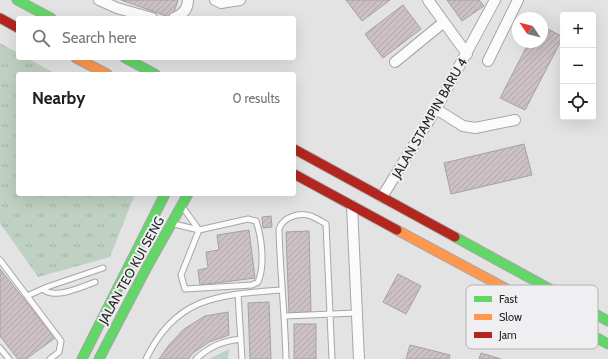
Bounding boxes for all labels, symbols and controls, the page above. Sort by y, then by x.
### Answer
north arrow [512,12,548,48]
map controls [560,12,596,120]
button: + [560,12,596,48]
search box [16,16,296,60]
icon: search [30,27,52,49]
text: Search here [62,29,137,47]
button: − [560,48,596,84]
street label: JALAN STAMPIN BARU 4 [387,54,470,182]
button: locate [560,84,596,120]
text: Nearby [32,88,85,108]
text: 0 results [232,90,280,106]
street label: JALAN TEO KUI SENG [94,213,167,327]
legend [466,285,598,349]
text: Fast [499,292,518,306]
text: Slow [499,310,522,324]
text: Jam [498,328,517,342]

